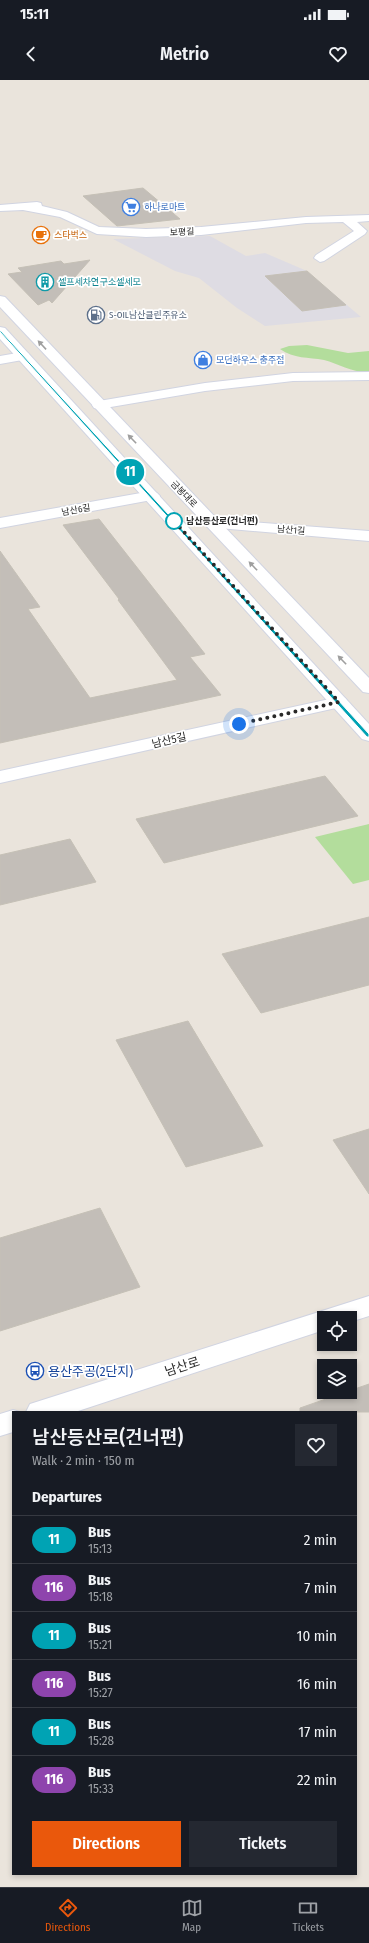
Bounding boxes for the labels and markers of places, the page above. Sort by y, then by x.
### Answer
supermarket icon: 하나로마트 [121,197,141,217]
place label: 하나로마트 [144,202,185,212]
cafe icon: 스타벅스 [31,225,51,245]
place label: 스타벅스 [54,230,87,240]
building icon: 셀프세차연구소셀세모 [35,272,55,292]
place label: 셀프세차연구소셀세모 [58,277,141,287]
fuel station icon: S-OIL남산클린주유소 [86,305,106,325]
place label: S-OIL남산클린주유소 [109,310,187,320]
shop icon: 모던하우스 충주점 [193,350,213,370]
place label: 모던하우스 충주점 [216,355,284,365]
marker: 남산등산로(건너편) [165,512,183,530]
place label: 남산등산로(건너편) [186,516,258,526]
bus stop icon: 용산주공(2단지) [25,1361,45,1381]
place label: 용산주공(2단지) [48,1364,133,1379]

